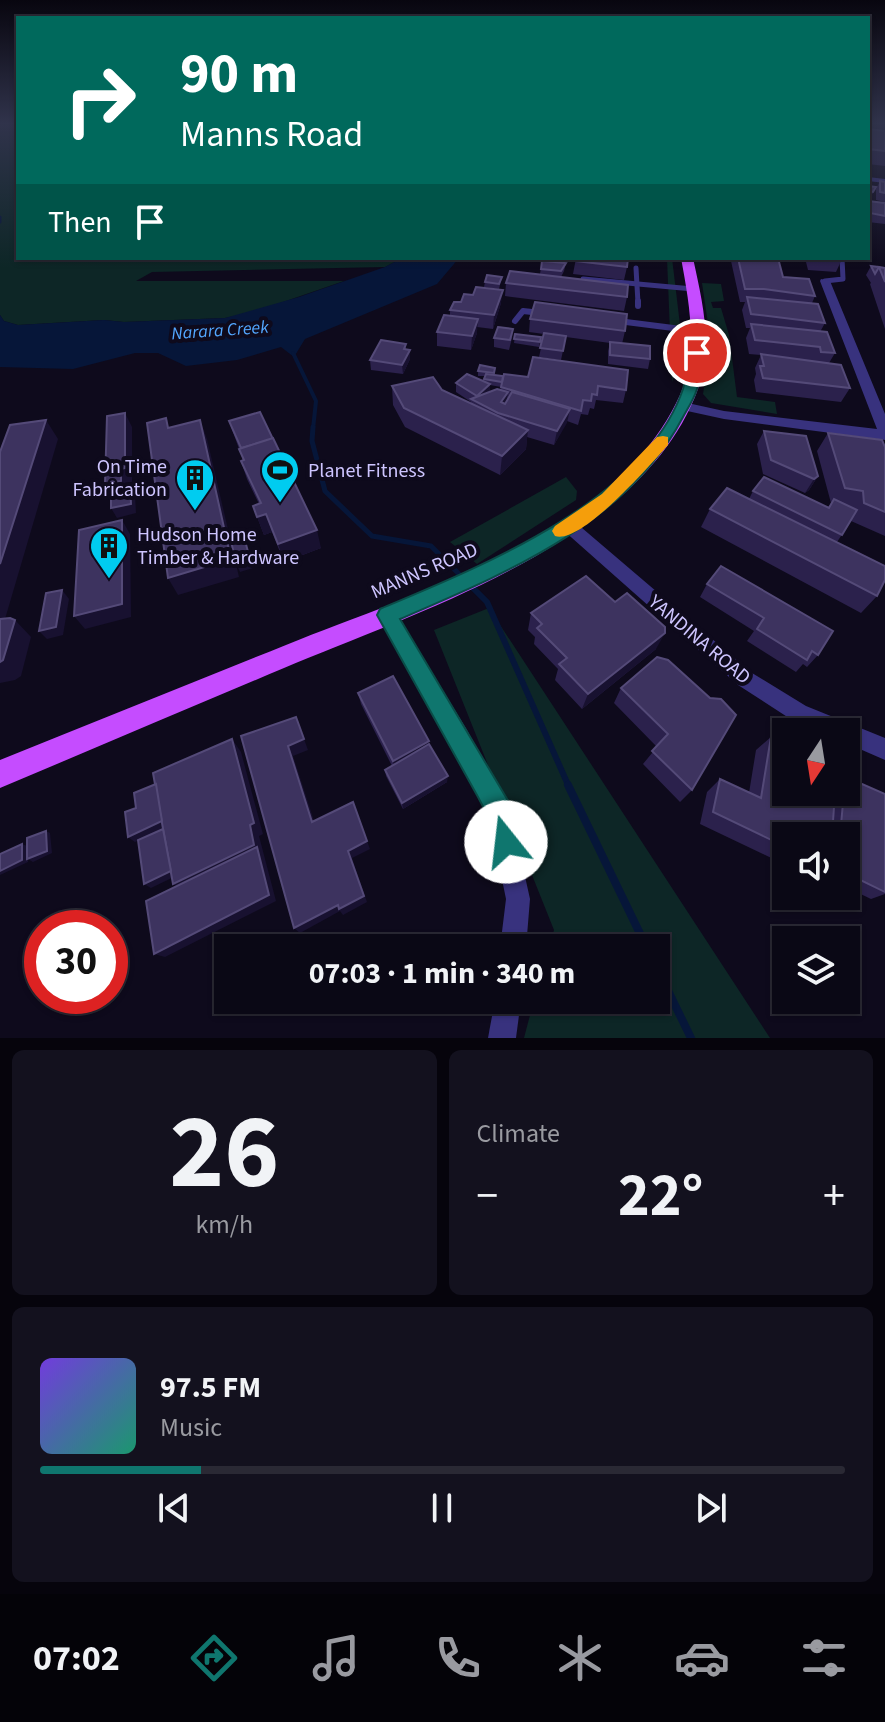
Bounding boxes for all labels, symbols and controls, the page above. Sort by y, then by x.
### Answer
text: 90 m [180,35,298,114]
icon: right [48,48,152,152]
text: Manns Road [180,109,363,160]
icon: arrive [128,200,172,244]
text: Then [48,201,112,244]
water label: Narara Creek [171,315,270,346]
pin [663,319,731,387]
icon: arrive [675,331,719,375]
sports icon: Planet Fitness [259,449,301,504]
place label: On Time Fabrication [73,453,167,504]
building icon: On Time Fabrication [174,457,216,512]
place label: Planet Fitness [308,457,425,485]
place label: Hudson Home Timber & Hardware [137,521,299,572]
building icon: Hudson Home Timber & Hardware [88,525,130,580]
street label: MANNS ROAD [367,536,482,606]
street label: YANDINA ROAD [641,588,757,691]
north arrow [772,718,860,806]
map controls [772,718,860,1014]
position arrow [464,800,548,884]
button: sound [772,822,860,910]
speed limit sign: 30 [24,910,128,1014]
button: layers [772,926,860,1014]
text: 07:03 · 1 min · 340 m [309,952,575,995]
text: 26 [169,1080,279,1228]
text: Climate [477,1115,560,1152]
text: 22° [618,1154,703,1239]
text: − [477,1165,498,1228]
text: + [823,1165,845,1228]
text: km/h [195,1206,253,1243]
text: 97.5 FM [160,1366,261,1409]
text: Music [160,1409,222,1446]
icon: previous [152,1486,196,1530]
icon: pause [420,1486,464,1530]
icon: next [689,1486,733,1530]
icon: directions [186,1630,242,1686]
icon: music [308,1630,364,1686]
icon: phone [430,1630,486,1686]
icon: climate [552,1630,608,1686]
icon: car [674,1630,730,1686]
icon: filters [796,1630,852,1686]
text: 07:02 [33,1633,120,1684]

